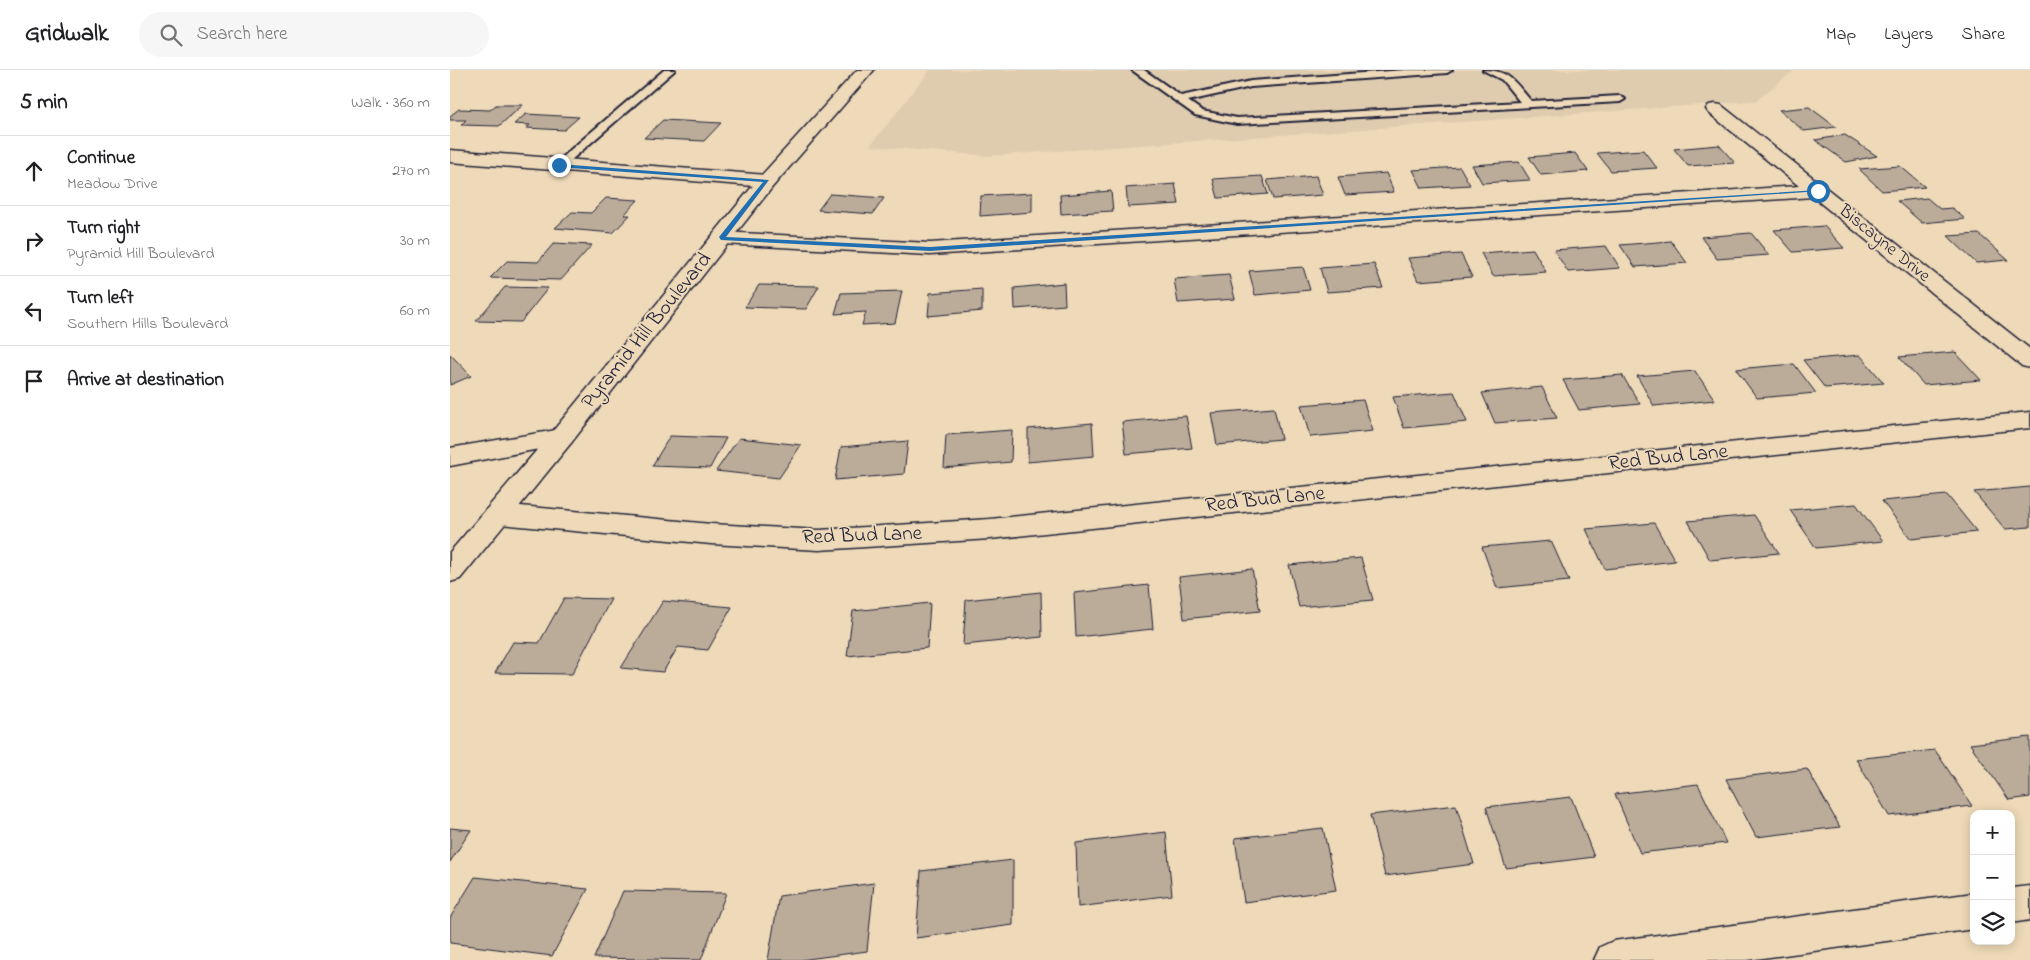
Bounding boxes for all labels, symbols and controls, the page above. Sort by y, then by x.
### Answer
search box [139,12,489,57]
text: Gridwalk [25,17,109,52]
icon: search [157,21,185,49]
text: Search here [197,21,288,48]
text: Map [1826,22,1856,48]
text: Layers [1884,22,1934,48]
text: Share [1962,22,2005,48]
text: 5 min [20,88,68,118]
text: Walk · 360 m [351,91,430,115]
text: Continue [67,145,135,172]
route end [548,154,571,177]
icon: ahead [20,157,48,185]
text: 270 m [392,159,430,183]
text: Meadow Drive [67,172,158,196]
route start [1807,180,1830,203]
street label: Biscayne Drive [1832,198,1936,290]
text: Turn right [67,215,140,242]
icon: right [20,227,48,255]
text: 30 m [400,229,430,253]
text: Pyramid Hill Boulevard [67,242,214,266]
street label: Pyramid Hill Boulevard [574,246,721,417]
text: Turn left [67,285,134,312]
icon: left [20,297,48,325]
text: 60 m [400,299,430,323]
text: Southern Hills Boulevard [67,312,228,336]
icon: arrive [20,367,48,395]
text: Arrive at destination [67,367,224,394]
street label: Red Bud Lane [1607,437,1730,479]
street label: Red Bud Lane [1204,479,1327,521]
street label: Red Bud Lane [801,519,923,553]
map controls [1970,810,2015,945]
button: + [1970,810,2015,855]
button: − [1970,855,2015,900]
button: layers [1970,900,2015,945]

